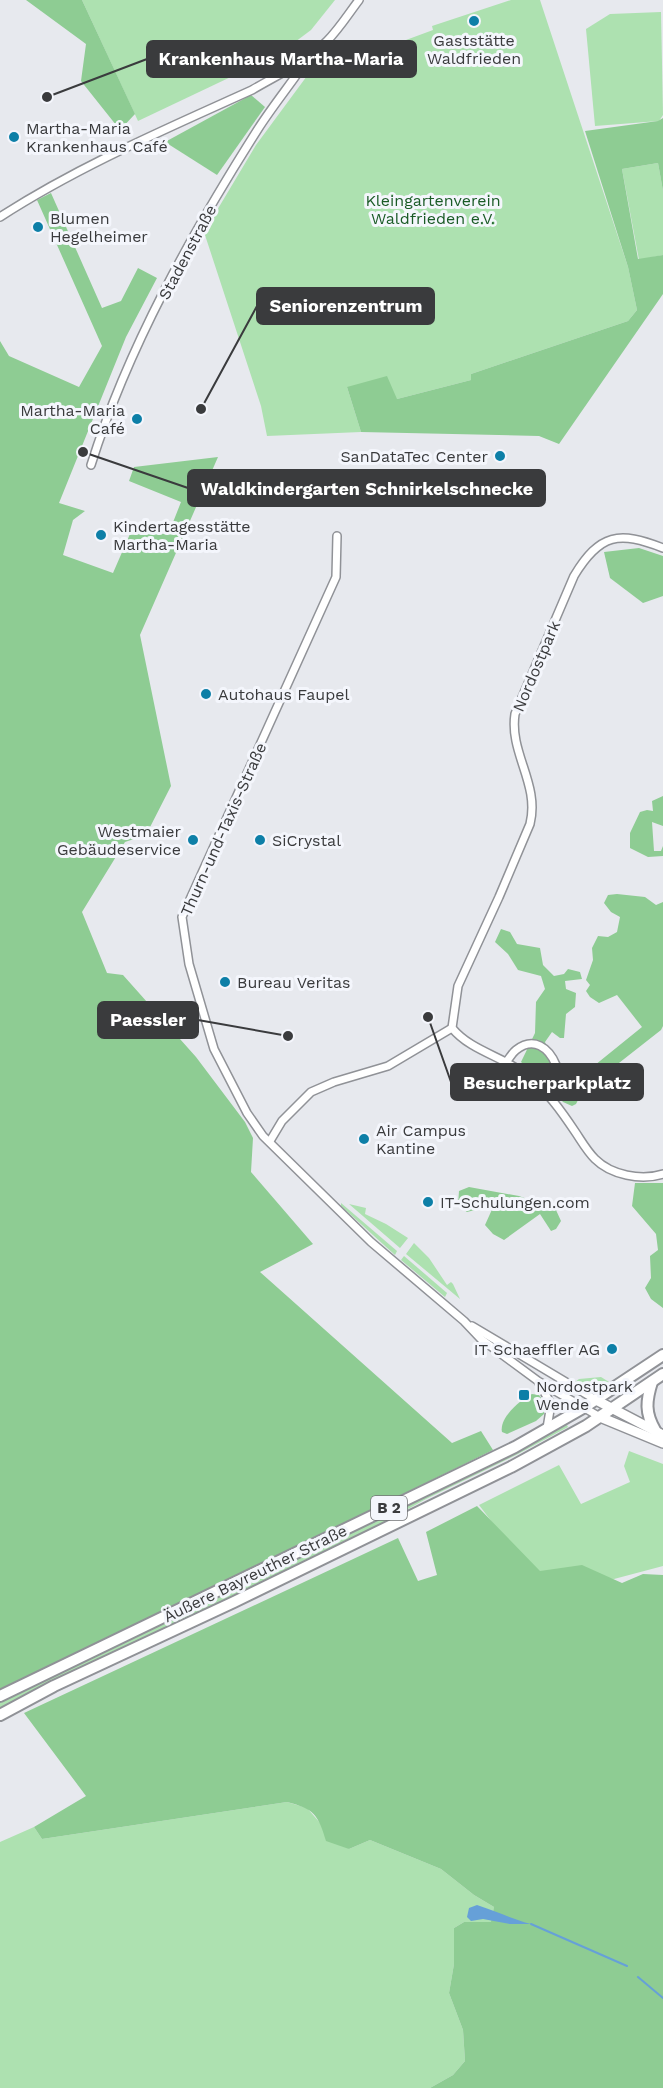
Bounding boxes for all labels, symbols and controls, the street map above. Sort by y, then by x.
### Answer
marker: Gaststätte Waldfrieden [467,14,481,28]
place label: Gaststätte Waldfrieden [427,31,521,68]
callout: Krankenhaus Martha-Maria [147,41,416,77]
text: Krankenhaus Martha-Maria [159,48,404,69]
place label: Martha-Maria Krankenhaus Café [26,119,168,156]
marker: Martha-Maria Krankenhaus Café [7,130,21,144]
park label: Kleingartenverein Waldfrieden e.V. [365,191,501,228]
street label: Stadenstraße [154,202,220,303]
place label: Blumen Hegelheimer [50,209,148,246]
marker: Blumen Hegelheimer [31,220,45,234]
callout: Seniorenzentrum [257,288,434,324]
text: Seniorenzentrum [270,295,422,316]
place label: Martha-Maria Café [20,401,125,438]
marker: Martha-Maria Café [130,412,144,426]
place label: SanDataTec Center [340,447,488,466]
marker: SanDataTec Center [493,449,507,463]
callout: Waldkindergarten Schnirkelschnecke [188,470,545,506]
text: Waldkindergarten Schnirkelschnecke [201,478,533,499]
place label: Kindertagesstätte Martha-Maria [113,517,250,554]
marker: Kindertagesstätte Martha-Maria [94,528,108,542]
street label: Nordostpark [509,618,564,715]
place label: Autohaus Faupel [218,685,349,704]
marker: Autohaus Faupel [199,687,213,701]
street label: Thurn-und-Taxis-Straße [177,740,270,919]
place label: Westmaier Gebäudeservice [57,822,181,859]
place label: SiCrystal [272,831,341,850]
marker: Westmaier Gebäudeservice [186,833,200,847]
marker: SiCrystal [253,833,267,847]
place label: Bureau Veritas [237,973,351,992]
marker: Bureau Veritas [218,975,232,989]
callout: Paessler [98,1002,198,1038]
text: Paessler [110,1009,186,1030]
callout: Besucherparkplatz [451,1064,643,1100]
text: Besucherparkplatz [463,1072,631,1093]
place label: Air Campus Kantine [376,1121,466,1158]
marker: Air Campus Kantine [357,1132,371,1146]
place label: IT-Schulungen.com [440,1193,590,1212]
marker: IT-Schulungen.com [421,1195,435,1209]
place label: IT Schaeffler AG [474,1340,600,1359]
marker: IT Schaeffler AG [605,1342,619,1356]
place label: Nordostpark Wende [536,1377,633,1414]
marker: Nordostpark Wende [517,1388,531,1402]
road number: B 2 [371,1496,407,1520]
street label: Äußere Bayreuther Straße [160,1521,350,1626]

